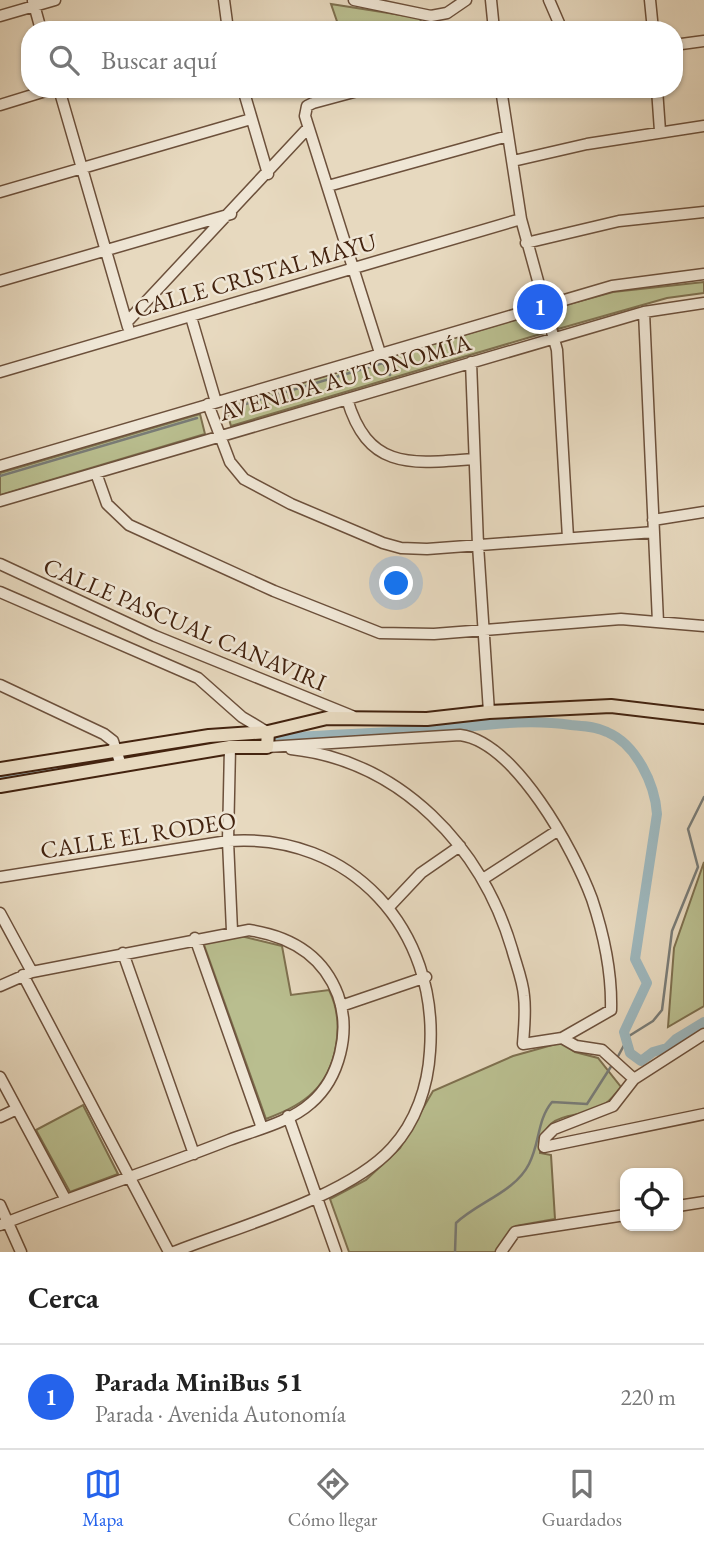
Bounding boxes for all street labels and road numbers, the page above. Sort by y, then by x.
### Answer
street label: CALLE CRISTAL MAYU [130,225,380,324]
street label: AVENIDA AUTONOMÍA [214,326,475,428]
street label: CALLE PASCUAL CANAVIRI [39,550,331,698]
street label: CALLE EL RODEO [38,804,238,866]

